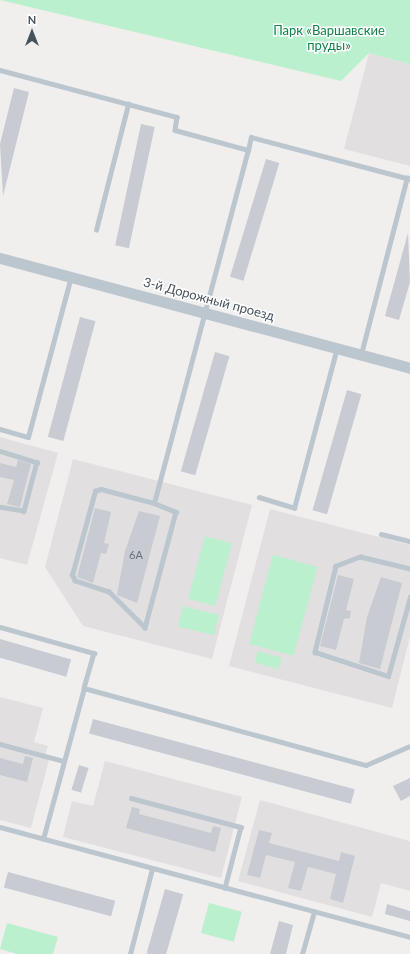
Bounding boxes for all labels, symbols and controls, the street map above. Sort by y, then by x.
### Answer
north arrow [12,12,52,52]
text: N [28,13,36,26]
park label: Парк «Варшавские пруды» [273,23,385,54]
street label: 3-й Дорожный проезд [142,274,276,324]
house number: 6А [129,548,143,562]

